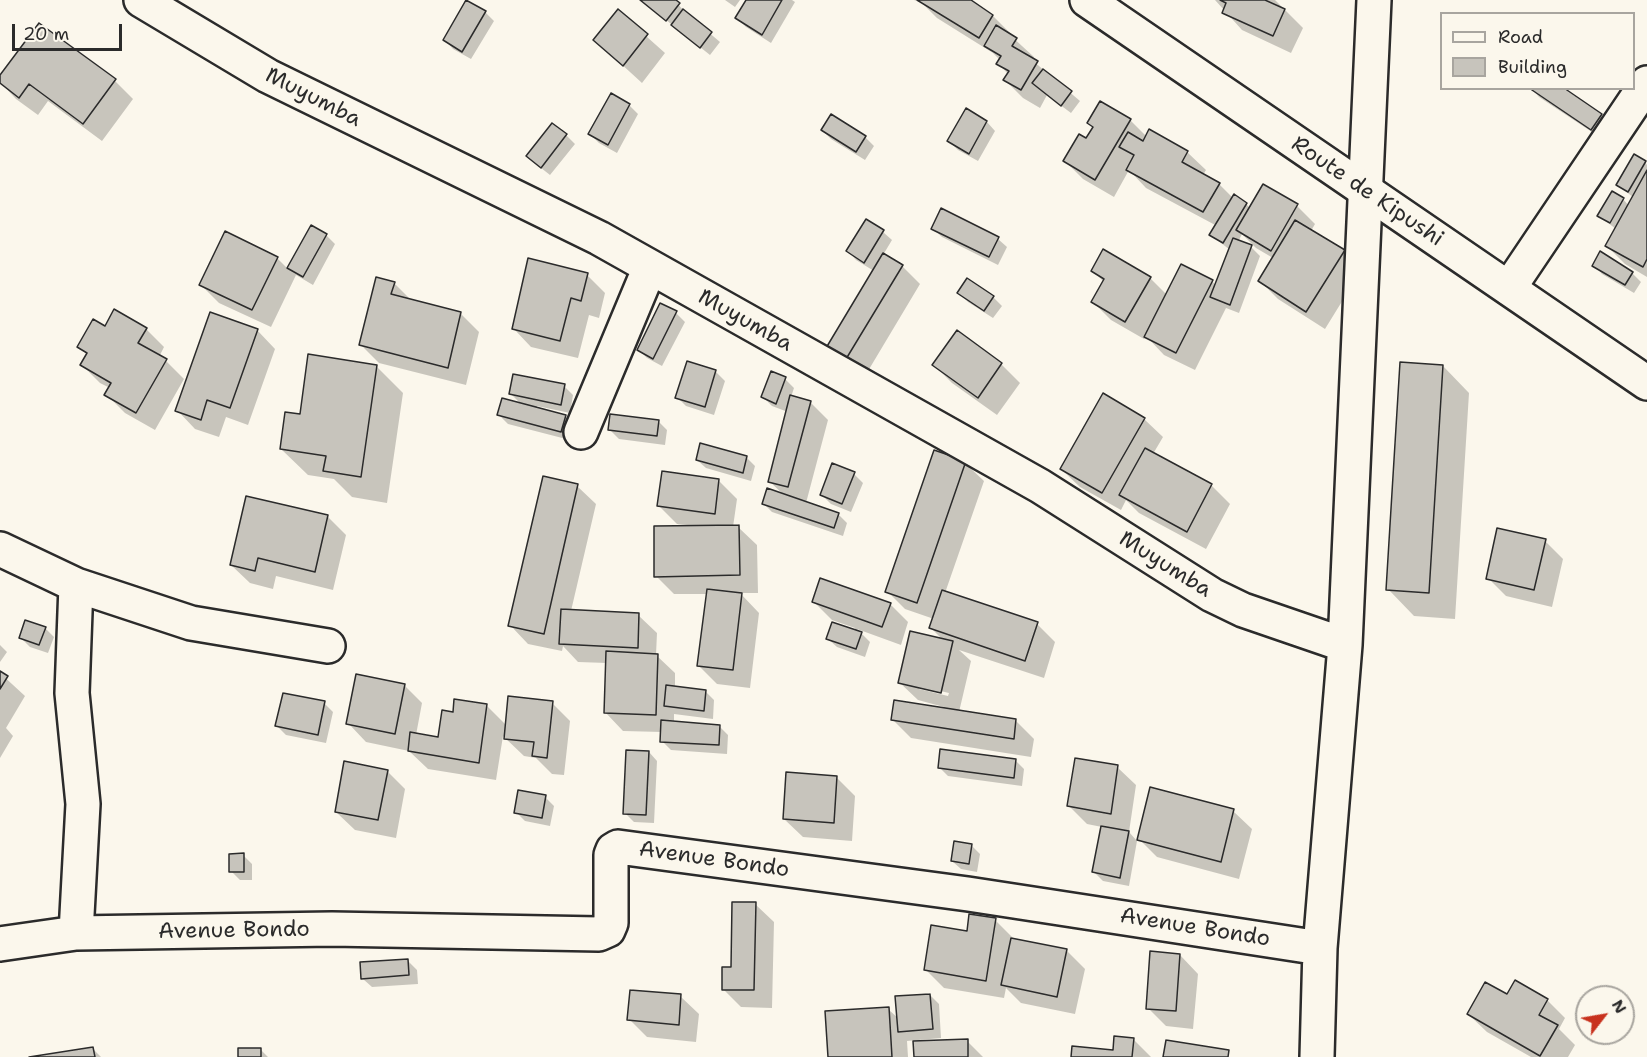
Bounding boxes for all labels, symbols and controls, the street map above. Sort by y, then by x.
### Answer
scale bar [15,12,124,50]
legend [1440,12,1635,90]
text: 20 m [23,22,69,46]
text: Road [1498,25,1543,49]
text: Building [1498,55,1567,79]
street label: Muyumba [261,63,365,133]
street label: Route de Kipushi [1286,131,1448,253]
street label: Muyumba [693,284,797,358]
street label: Muyumba [1114,526,1216,604]
street label: Avenue Bondo [637,836,791,884]
street label: Avenue Bondo [1118,903,1272,953]
street label: Avenue Bondo [158,916,310,946]
north arrow [1575,985,1635,1045]
text: N [1607,996,1631,1017]

